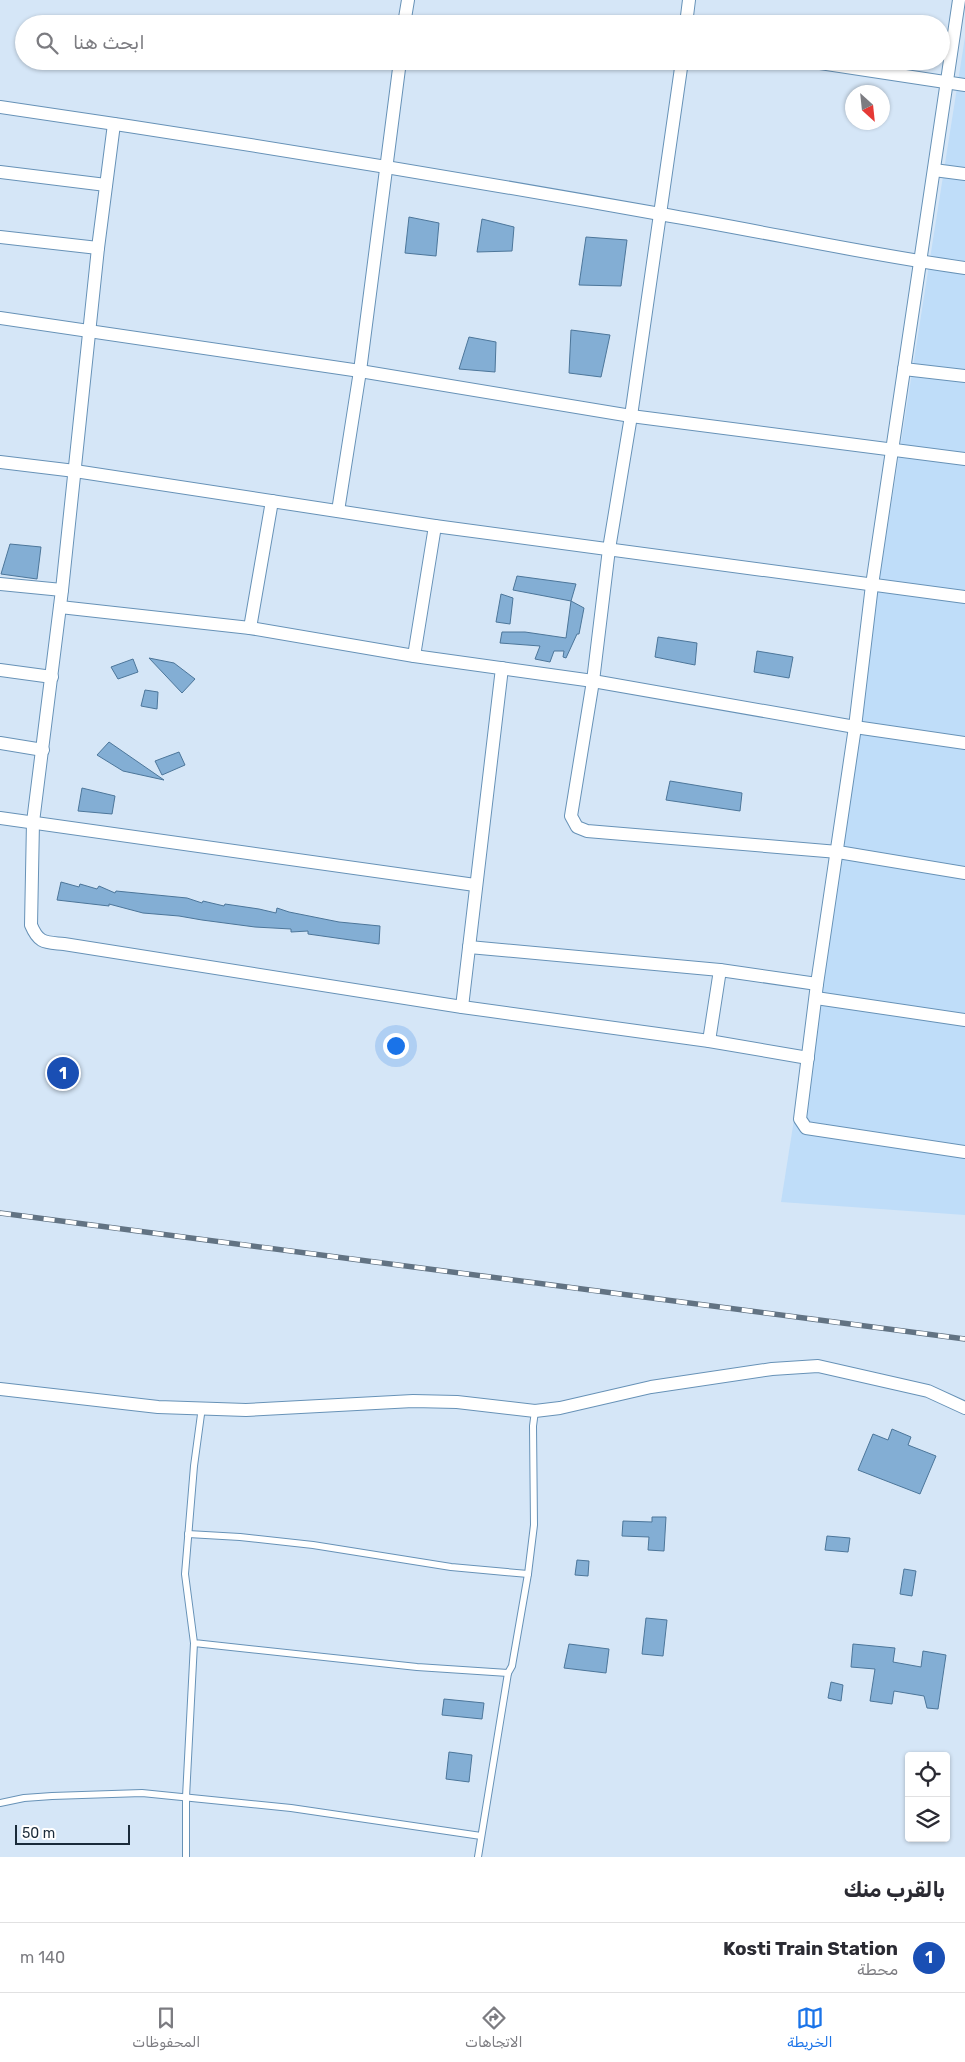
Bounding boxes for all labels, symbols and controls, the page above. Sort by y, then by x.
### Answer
search box [15,15,950,70]
icon: search [33,29,61,57]
text: ابحث هنا [73,31,145,54]
north arrow [845,85,890,130]
your location [383,1033,409,1059]
pin: 1 [47,1054,79,1092]
map controls [905,1752,950,1842]
button: locate [905,1752,950,1797]
button: layers [905,1797,950,1842]
scale bar [15,1822,130,1845]
text: 50 m [22,1825,55,1842]
text: بالقرب منك [844,1877,945,1902]
text: Kosti Train Station [723,1937,898,1960]
text: 140 m [20,1948,65,1967]
text: 1 [925,1948,933,1967]
text: محطة [857,1960,898,1979]
tab: المحفوظات [132,2004,200,2051]
tab: الاتجاهات [465,2004,522,2051]
tab: الخريطة [787,2004,833,2051]

